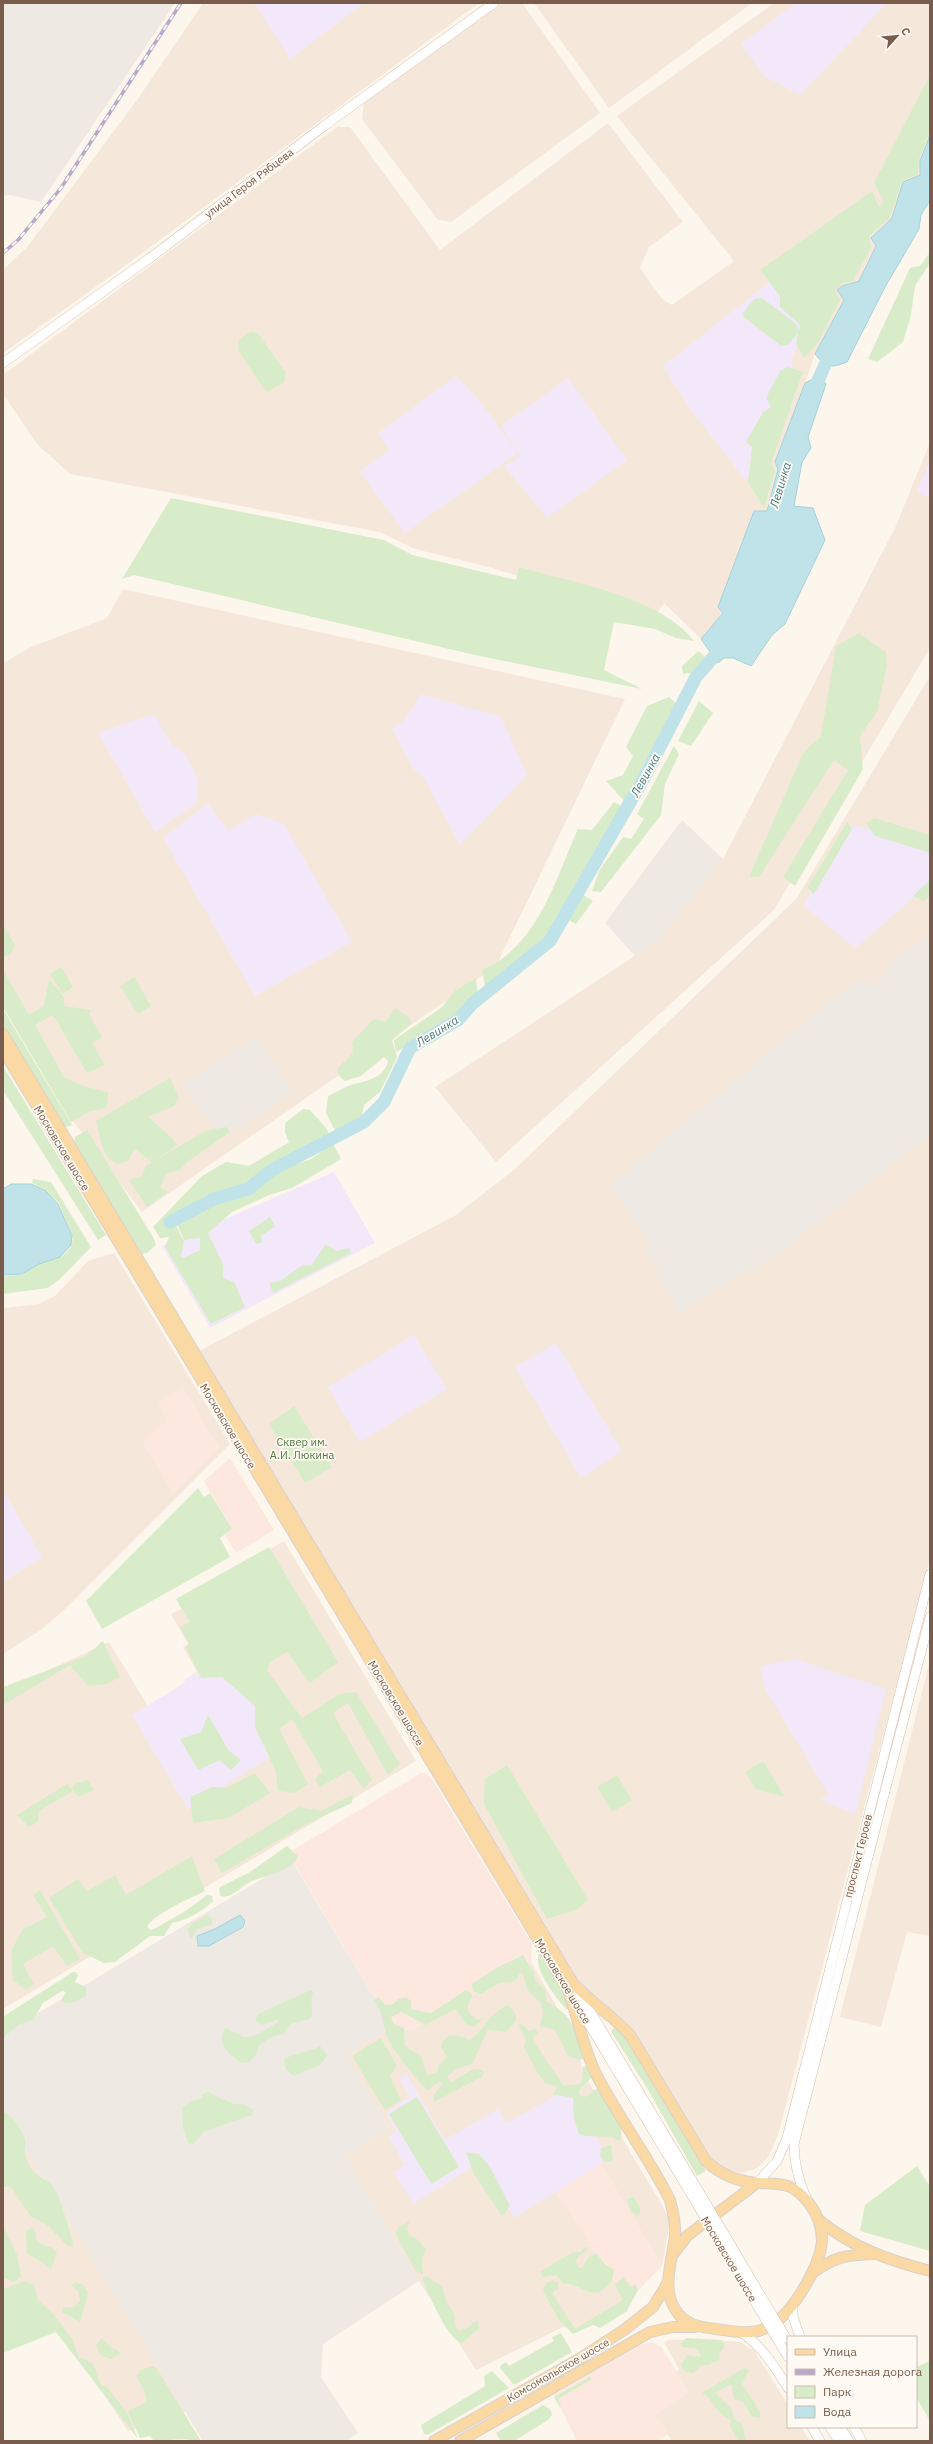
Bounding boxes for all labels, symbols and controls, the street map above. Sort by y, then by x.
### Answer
north arrow [877,16,917,56]
text: С [898,25,914,38]
street label: улица Героя Рябцева [202,145,296,221]
water label: Левинка [766,460,794,511]
water label: Левинка [627,751,663,800]
water label: Левинка [412,1012,461,1050]
street label: Московское шоссе [31,1103,93,1193]
street label: Московское шоссе [197,1381,259,1471]
park label: Сквер им. А.И. Люкина [270,1435,334,1462]
street label: Московское шоссе [365,1658,427,1748]
street label: проспект Героев [841,1813,875,1899]
street label: Московское шоссе [532,1936,594,2026]
street label: Московское шоссе [698,2214,760,2304]
street label: Комсомольское шоссе [504,2335,612,2405]
legend [787,2336,917,2428]
text: Улица [823,2344,857,2359]
text: Железная дорога [823,2364,923,2379]
text: Парк [823,2384,852,2399]
text: Вода [823,2404,852,2419]

